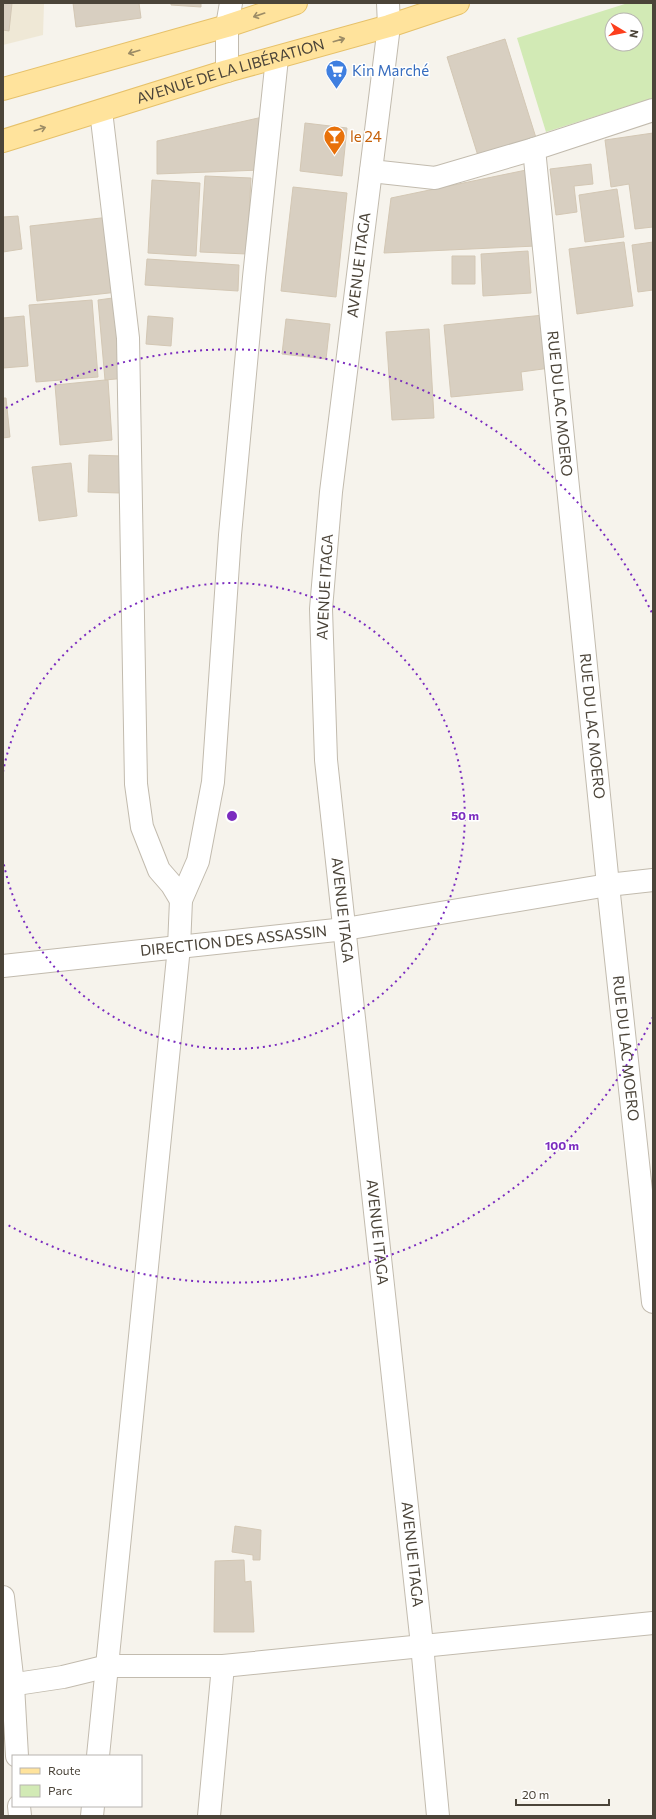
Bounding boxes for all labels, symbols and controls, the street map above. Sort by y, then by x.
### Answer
one-way arrow [253,11,265,19]
north arrow [604,12,644,52]
text: N [627,29,641,39]
street label: AVENUE DE LA LIBÉRATION [134,34,326,107]
one-way arrow [332,36,345,43]
one-way arrow [128,49,141,56]
supermarket icon: Kin Marché [323,58,349,91]
place label: Kin Marché [352,61,429,79]
bar icon: le 24 [322,124,348,157]
one-way arrow [34,125,47,132]
place label: le 24 [350,127,382,145]
street label: AVENUE ITAGA [343,211,373,319]
street label: RUE DU LAC MOERO [544,330,577,477]
street label: AVENUE ITAGA [312,533,336,640]
street label: RUE DU LAC MOERO [577,652,609,800]
text: 50 m [451,808,479,822]
centre of rings [225,809,239,823]
street label: AVENUE ITAGA [329,856,358,964]
street label: DIRECTION DES ASSASSIN [139,921,328,959]
street label: RUE DU LAC MOERO [610,974,643,1122]
text: 100 m [545,1138,579,1152]
street label: AVENUE ITAGA [364,1178,393,1286]
street label: AVENUE ITAGA [398,1500,428,1608]
legend [12,1755,142,1807]
text: Route [48,1763,81,1777]
scale bar [516,1781,609,1807]
text: Parc [48,1783,72,1797]
text: 20 m [522,1787,549,1801]

